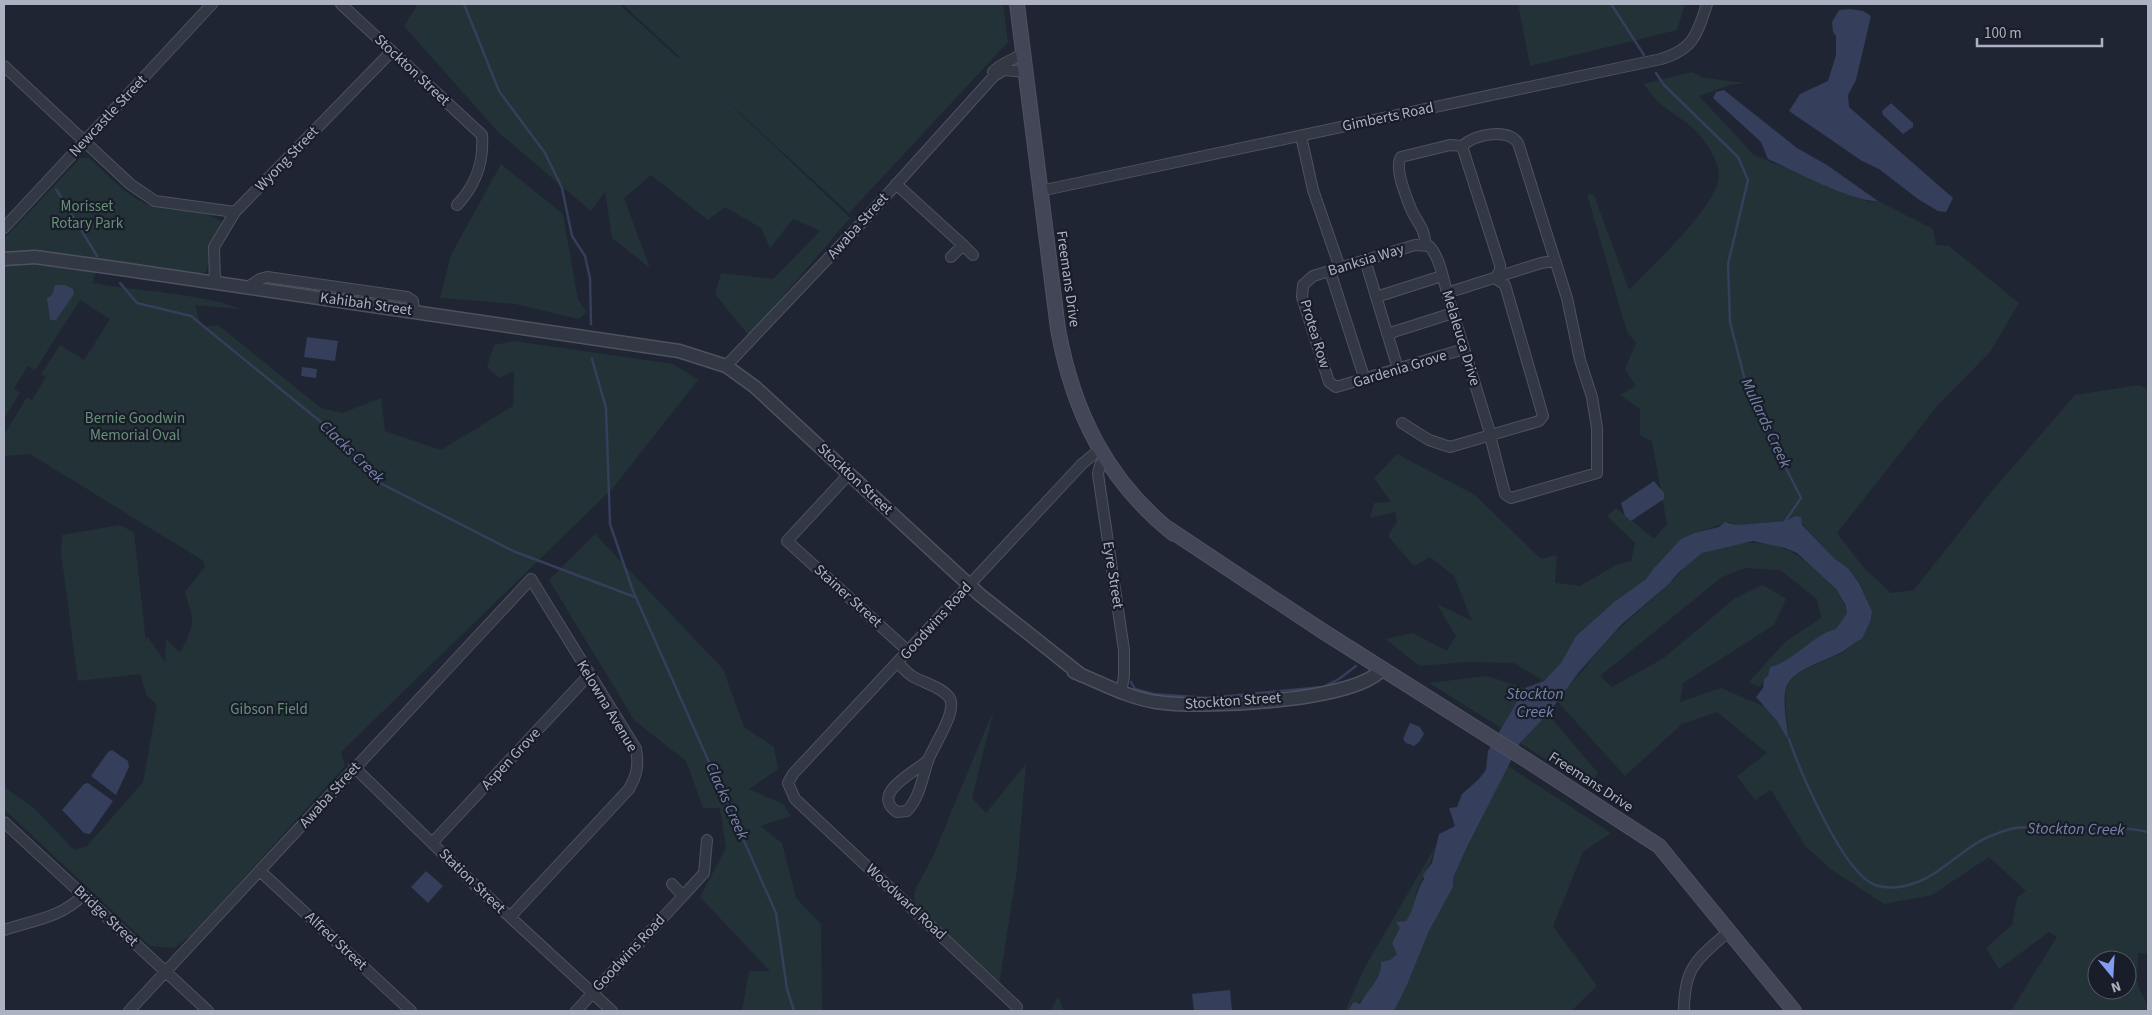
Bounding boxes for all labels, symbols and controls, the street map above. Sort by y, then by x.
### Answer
scale bar [1977,15,2102,47]
text: 100 m [1984,23,2022,44]
street label: Stockton Street [370,29,454,111]
street label: Newcastle Street [64,70,152,162]
street label: Gimberts Road [1340,97,1436,137]
street label: Wyong Street [251,122,323,196]
street label: Awaba Street [823,188,893,264]
park label: Morisset Rotary Park [51,196,124,234]
street label: Freemans Drive [1051,229,1085,329]
street label: Banksia Way [1325,238,1407,282]
street label: Kahibah Street [319,287,413,321]
street label: Melaleuca Drive [1436,288,1486,388]
street label: Protea Row [1295,297,1336,371]
street label: Gardenia Grove [1351,345,1449,393]
water label: Mullards Creek [1736,375,1797,472]
park label: Bernie Goodwin Memorial Oval [85,408,185,446]
water label: Clacks Creek [315,415,390,489]
street label: Stockton Street [813,438,897,520]
street label: Eyre Street [1097,540,1129,610]
street label: Stainer Street [809,560,887,632]
street label: Goodwins Road [895,578,977,664]
street label: Kelowna Avenue [571,656,643,756]
water label: Stockton Creek [1506,683,1564,723]
street label: Stockton Street [1184,687,1282,715]
park label: Gibson Field [230,699,308,720]
street label: Aspen Grove [477,723,545,795]
street label: Freemans Drive [1545,747,1637,817]
street label: Awaba Street [295,757,365,833]
water label: Clacks Creek [700,759,754,844]
water label: Stockton Creek [2027,817,2125,841]
street label: Station Street [434,844,510,918]
street label: Woodward Road [861,859,951,945]
street label: Bridge Street [69,881,143,951]
street label: Alfred Street [300,907,372,975]
street label: Goodwins Road [588,910,670,996]
north arrow [2087,950,2137,1000]
text: N [2108,975,2123,997]

